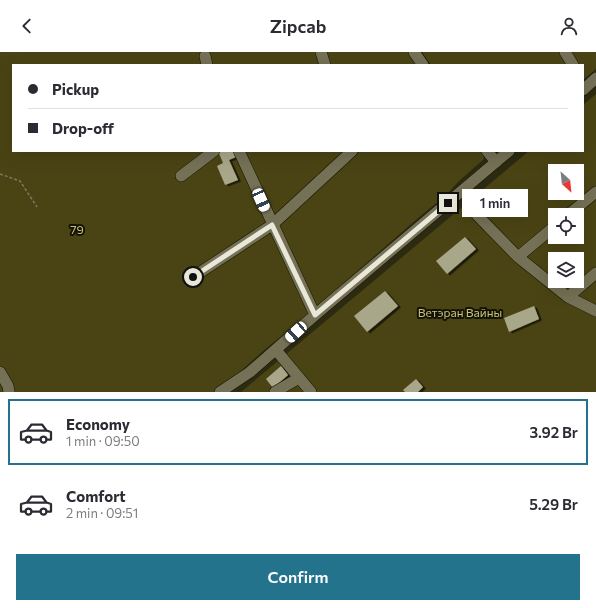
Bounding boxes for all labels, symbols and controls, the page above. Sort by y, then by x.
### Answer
icon: back [16,15,38,37]
text: Zipcab [270,15,326,37]
icon: person [558,15,580,37]
text: Pickup [52,80,99,98]
text: Drop-off [52,119,114,137]
north arrow [548,164,584,200]
map controls [548,164,584,288]
car [251,187,271,213]
callout: 1 min [462,189,528,217]
route end [439,194,457,212]
text: 1 min [480,195,510,211]
button: locate [548,208,584,244]
park label: 79 [70,222,84,236]
button: layers [548,252,584,288]
route start [184,268,202,286]
park label: Ветэран Вайны [418,305,502,319]
car [283,320,309,344]
icon: car [18,414,54,450]
text: Economy [66,415,130,433]
text: 3.92 Br [530,423,578,441]
text: 1 min · 09:50 [66,433,140,449]
icon: car [18,486,54,522]
text: Comfort [66,487,126,505]
text: 5.29 Br [529,495,578,513]
text: 2 min · 09:51 [66,505,138,521]
button: Confirm [16,554,580,600]

